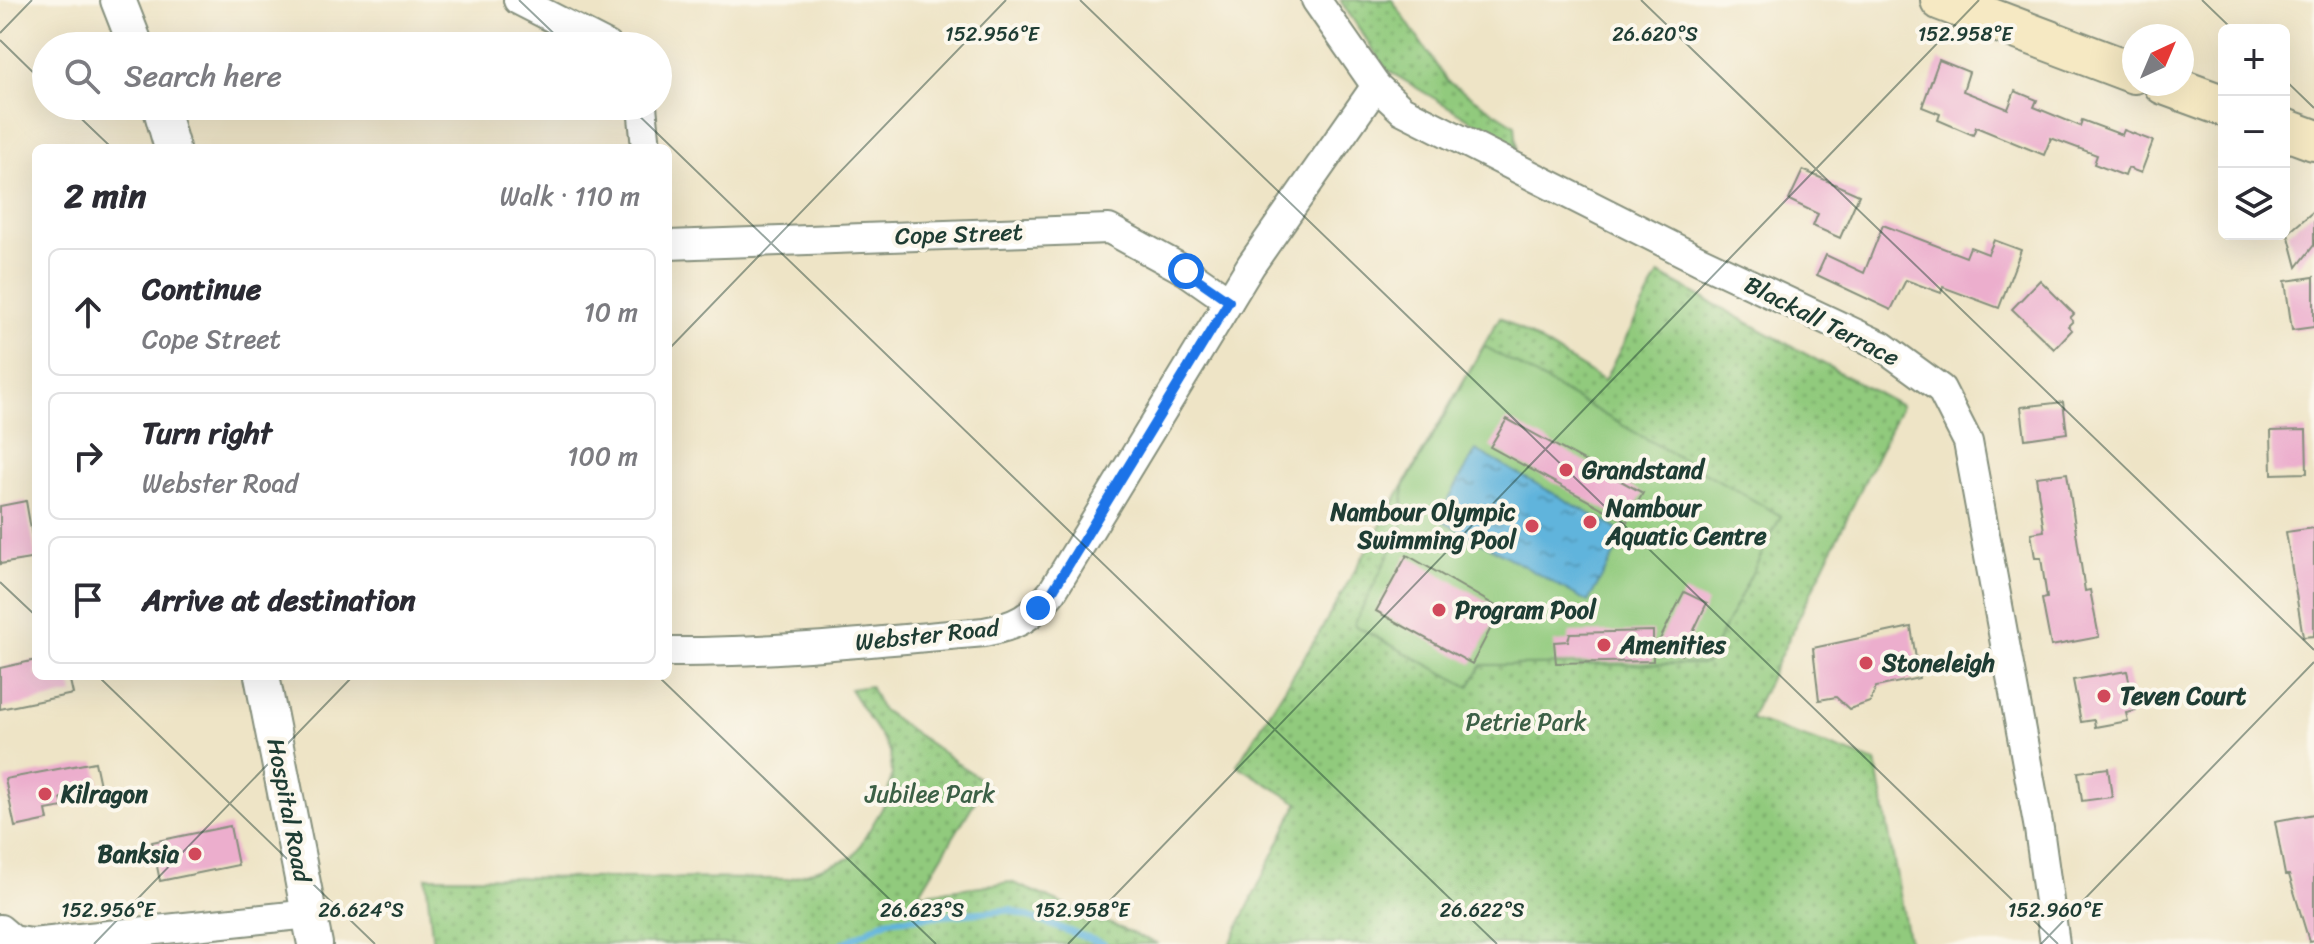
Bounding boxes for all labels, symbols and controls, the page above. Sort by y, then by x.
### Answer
text: 152.956°E [945,17,1041,52]
text: 26.620°S [1612,17,1698,52]
text: 152.958°E [1918,17,2014,52]
north arrow [2122,24,2194,96]
map controls [2218,24,2290,240]
button: + [2218,24,2290,96]
search box [32,32,672,120]
text: Search here [124,49,282,103]
icon: search [60,54,104,98]
button: − [2218,96,2290,168]
text: 2 min [64,166,146,226]
button: layers [2218,168,2290,240]
text: Walk · 110 m [500,173,640,219]
street label: Cope Street [894,211,1024,257]
route start [1168,253,1204,289]
text: Continue [142,262,261,316]
street label: Blackall Terrace [1737,264,1907,378]
text: 10 m [584,289,638,335]
icon: ahead [66,290,110,334]
text: Cope Street [142,316,281,362]
text: Turn right [142,406,272,460]
text: 100 m [567,433,638,479]
icon: right [66,434,110,478]
place label: Grandstand [1582,449,1706,491]
text: Webster Road [142,460,298,506]
marker: Grandstand [1557,461,1575,479]
place label: Nambour Aquatic Centre [1605,487,1767,557]
place label: Nambour Olympic Swimming Pool [1329,491,1517,561]
marker: Nambour Aquatic Centre [1581,513,1599,531]
marker: Nambour Olympic Swimming Pool [1523,517,1541,535]
text: Arrive at destination [142,573,416,627]
icon: arrive [66,578,110,622]
place label: Program Pool [1455,589,1597,631]
route end [1020,590,1056,626]
marker: Program Pool [1430,601,1448,619]
street label: Webster Road [853,606,1002,663]
place label: Amenities [1619,624,1727,666]
marker: Amenities [1595,636,1613,654]
place label: Stoneleigh [1881,642,1995,684]
marker: Stoneleigh [1857,654,1875,672]
place label: Teven Court [2120,675,2247,717]
marker: Teven Court [2095,687,2113,705]
park label: Petrie Park [1466,701,1587,743]
street label: Hospital Road [254,734,324,887]
place label: Kilragon [60,773,148,815]
park label: Jubilee Park [864,773,995,815]
marker: Kilragon [36,785,54,803]
place label: Banksia [98,833,180,875]
marker: Banksia [186,845,204,863]
text: 152.956°E [61,893,157,928]
text: 26.624°S [318,893,404,928]
text: 26.623°S [880,893,964,928]
text: 152.958°E [1035,893,1131,928]
text: 26.622°S [1440,893,1525,928]
text: 152.960°E [2008,893,2104,928]

